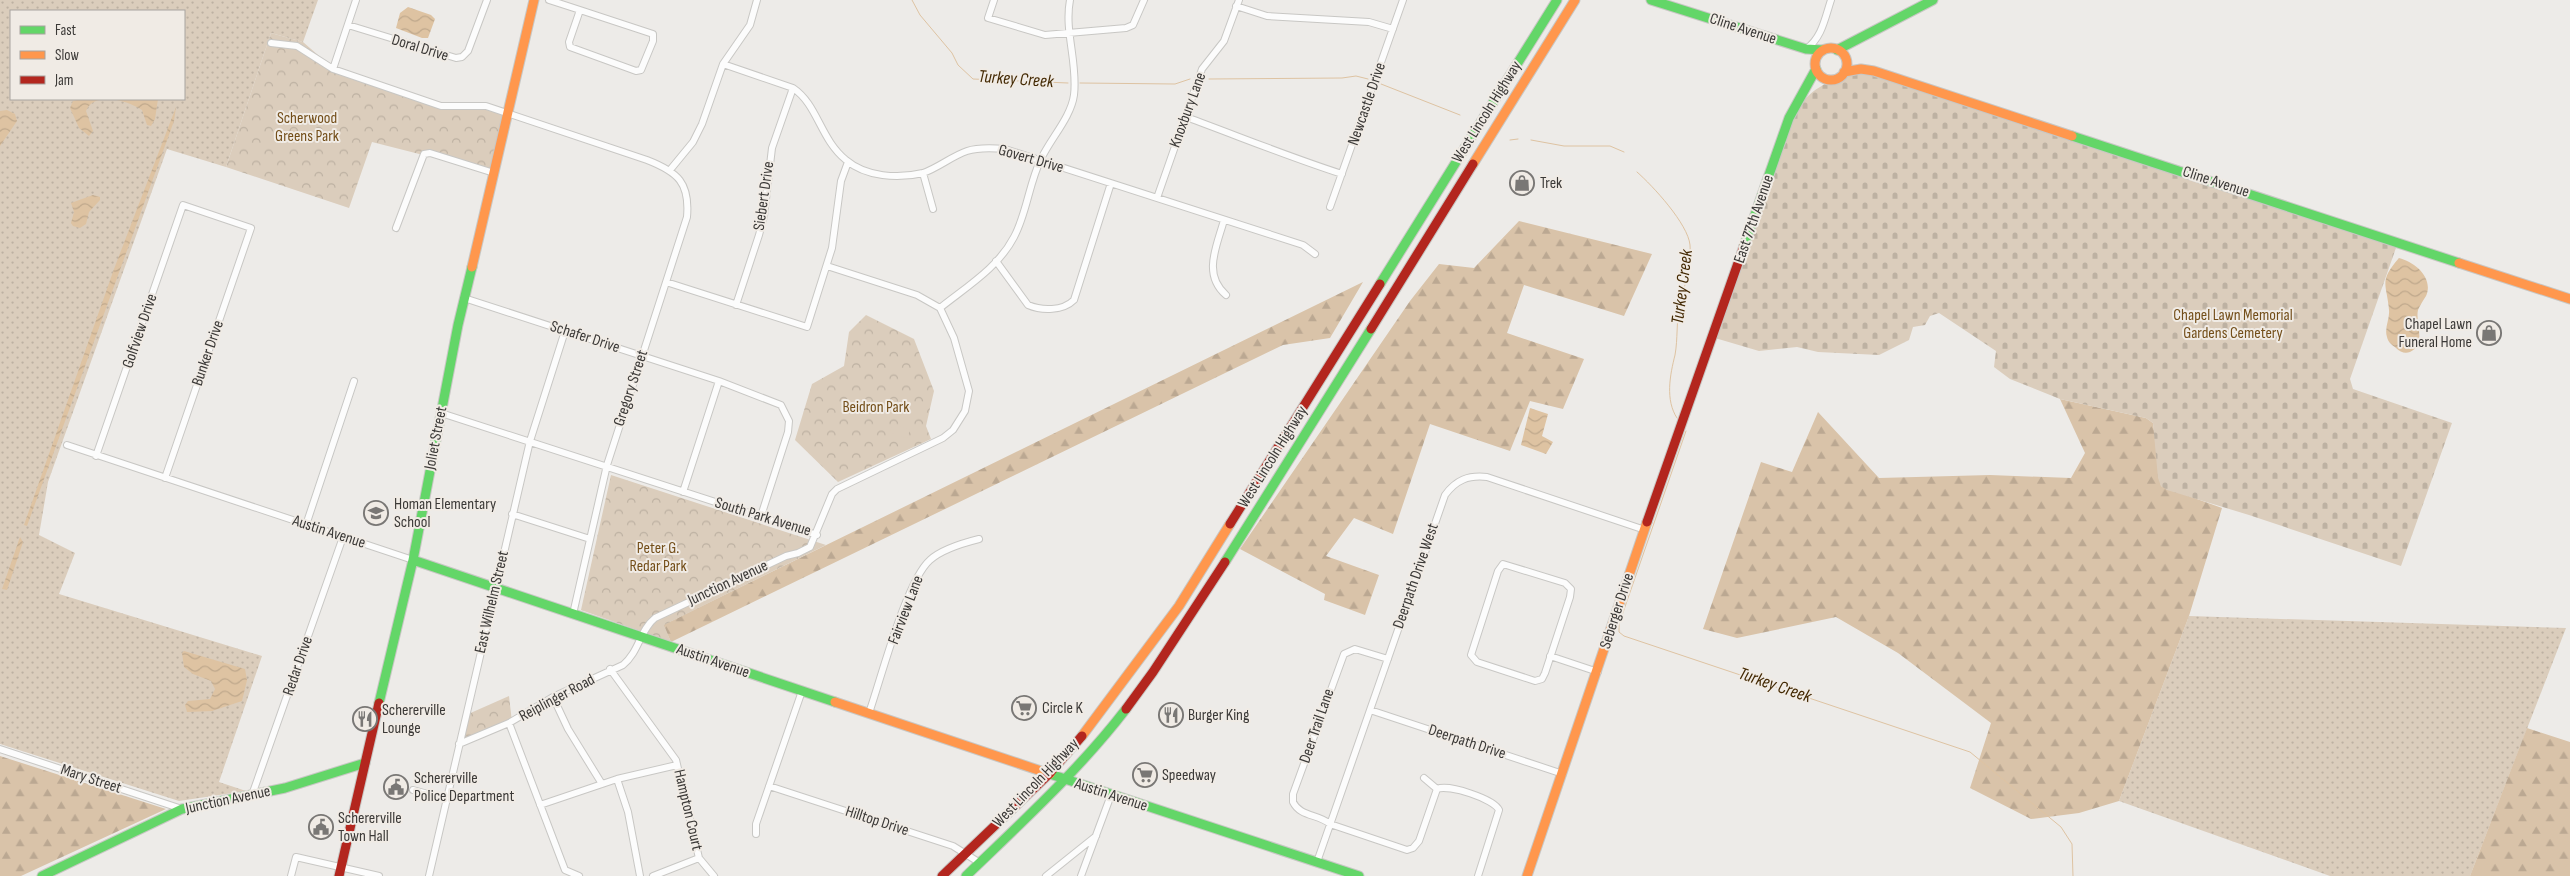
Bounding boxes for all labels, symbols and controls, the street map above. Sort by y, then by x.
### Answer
street label: Cline Avenue [1707,9,1779,49]
legend [10,10,185,100]
text: Fast [55,21,77,40]
street label: Doral Drive [389,30,451,66]
text: Slow [55,46,79,65]
street label: West Lincoln Highway [1448,58,1526,166]
street label: Newcastle Drive [1344,60,1390,148]
water label: Turkey Creek [978,66,1056,92]
street label: Knoxbury Lane [1166,70,1210,150]
text: Jam [54,71,73,90]
park label: Scherwood Greens Park [275,109,339,146]
street label: Govert Drive [996,141,1066,177]
street label: Siebert Drive [750,160,778,232]
street label: Cline Avenue [2180,162,2252,202]
shop icon: Trek [1509,170,1535,196]
street label: East 77th Avenue [1730,172,1778,266]
place label: Trek [1540,174,1562,193]
water label: Turkey Creek [1667,247,1697,326]
street label: Golfview Drive [118,291,162,371]
park label: Chapel Lawn Memorial Gardens Cemetery [2173,306,2293,343]
place label: Chapel Lawn Funeral Home [2398,315,2472,352]
street label: Schafer Drive [548,317,622,357]
street label: Bunker Drive [188,318,228,388]
shop icon: Chapel Lawn Funeral Home [2476,320,2502,346]
street label: Gregory Street [610,347,652,428]
park label: Beidron Park [843,398,909,417]
street label: West Lincoln Highway [1234,403,1312,511]
street label: Joliet Street [420,405,451,472]
street label: South Park Avenue [713,493,813,541]
place label: Homan Elementary School [394,495,496,532]
school or university icon: Homan Elementary School [363,500,389,526]
street label: Austin Avenue [289,511,368,553]
street label: Deerpath Drive West [1389,521,1443,631]
park label: Peter G. Redar Park [629,539,687,576]
street label: East Wilhelm Street [471,549,513,655]
street label: Junction Avenue [684,556,771,610]
street label: Seberger Drive [1596,571,1638,651]
street label: Fairview Lane [884,573,928,647]
street label: Redar Drive [279,634,317,698]
street label: Austin Avenue [673,639,752,682]
water label: Turkey Creek [1736,663,1815,708]
street label: Reiplinger Road [516,670,598,726]
street label: Deer Trail Lane [1295,686,1339,766]
supermarket icon: Circle K [1011,695,1037,721]
place label: Circle K [1042,699,1083,718]
place label: Schererville Lounge [382,701,446,738]
restaurant icon: Burger King [1158,702,1184,728]
restaurant icon: Schererville Lounge [352,706,378,732]
place label: Burger King [1188,706,1249,725]
street label: Deerpath Drive [1426,721,1508,763]
street label: West Lincoln Highway [989,735,1083,831]
street label: Mary Street [58,760,124,798]
supermarket icon: Speedway [1132,762,1158,788]
place label: Speedway [1162,766,1216,785]
street label: Hampton Court [669,768,707,852]
place label: Schererville Police Department [414,769,514,806]
public building icon: Schererville Police Department [383,774,409,800]
street label: Austin Avenue [1071,774,1150,816]
street label: Junction Avenue [183,782,272,818]
street label: Hilltop Drive [843,802,911,840]
place label: Schererville Town Hall [338,809,402,846]
public building icon: Schererville Town Hall [308,814,334,840]

